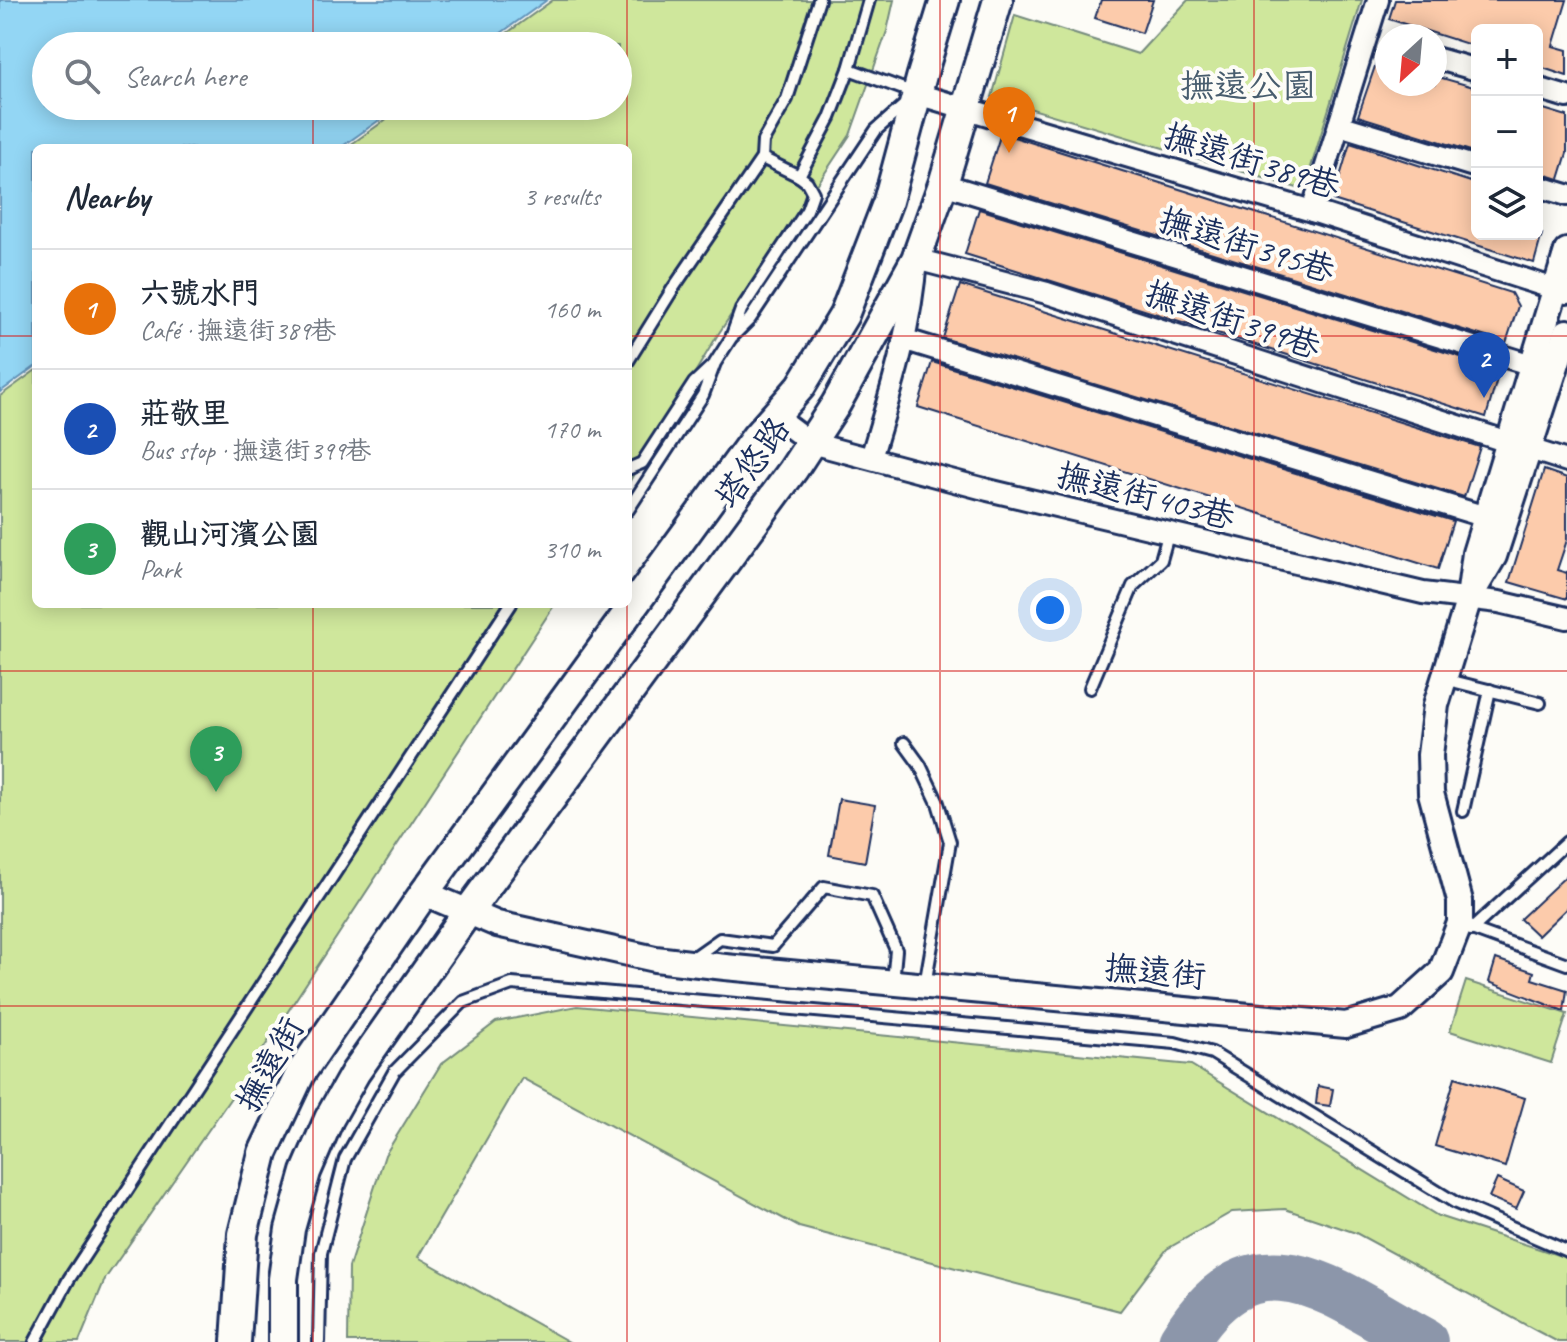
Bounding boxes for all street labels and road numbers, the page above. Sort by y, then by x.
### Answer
street label: 撫遠街389巷 [1159,113,1345,208]
street label: 撫遠街395巷 [1154,197,1340,292]
street label: 撫遠街399巷 [1140,271,1326,368]
street label: 塔悠路 [706,408,799,516]
street label: 撫遠街403巷 [1052,453,1239,538]
street label: 撫遠街 [1102,946,1208,997]
street label: 撫遠街 [226,1009,313,1119]

